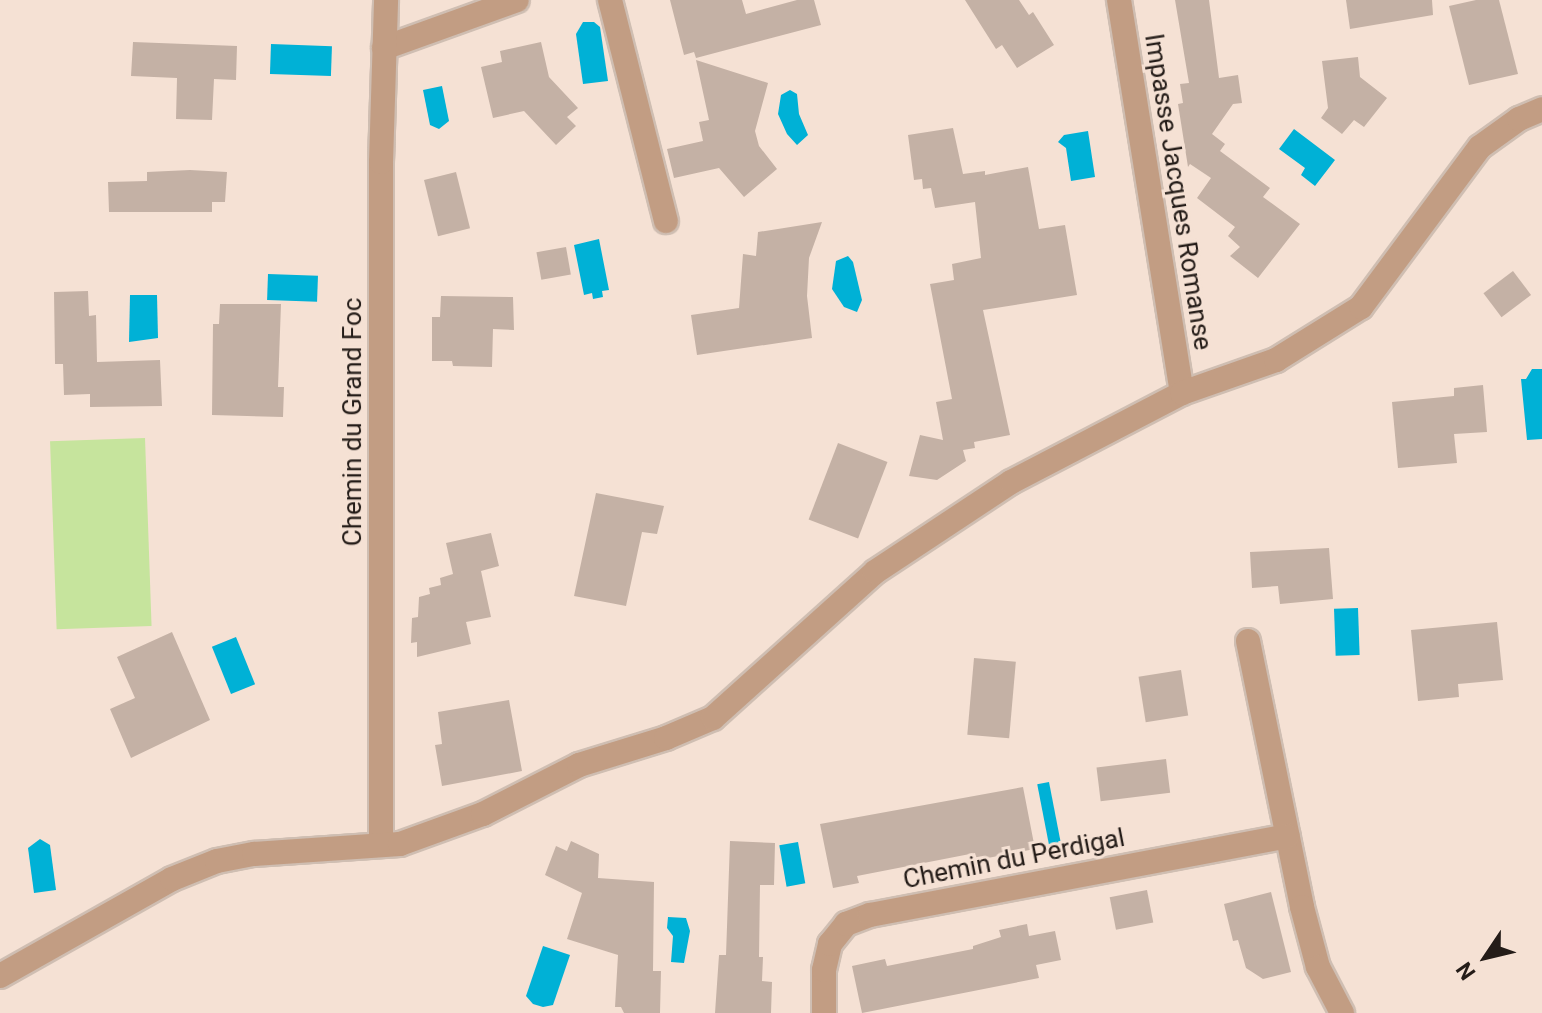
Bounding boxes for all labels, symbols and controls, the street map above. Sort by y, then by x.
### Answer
street label: Impasse Jacques Romanse [1138,32,1218,352]
street label: Chemin du Grand Foc [337,298,369,546]
street label: Chemin du Perdigal [901,822,1127,896]
north arrow [1446,917,1526,997]
text: N [1451,958,1481,985]

